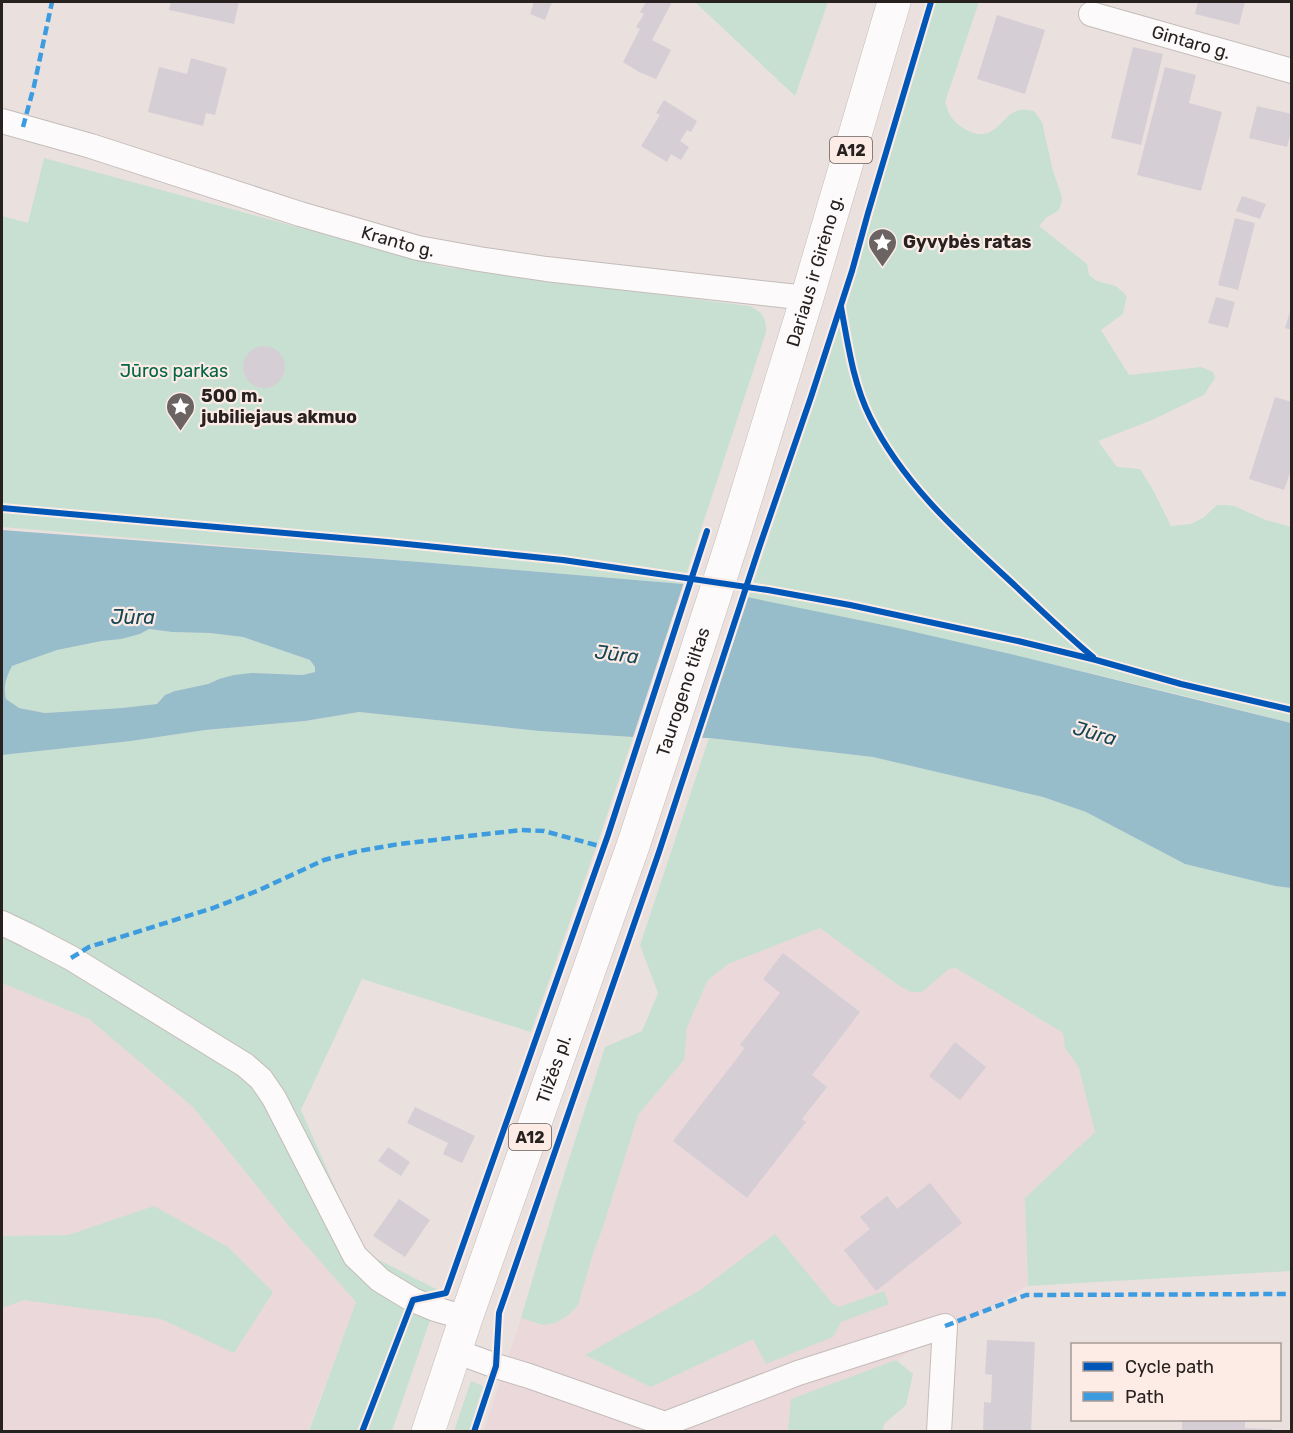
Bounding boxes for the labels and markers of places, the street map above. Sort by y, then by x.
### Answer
place icon: Gyvybės ratas [866,226,898,268]
place label: Gyvybės ratas [903,231,1032,253]
place label: 500 m. jubiliejaus akmuo [200,385,357,428]
place icon: 500 m. jubiliejaus akmuo [164,390,196,432]

